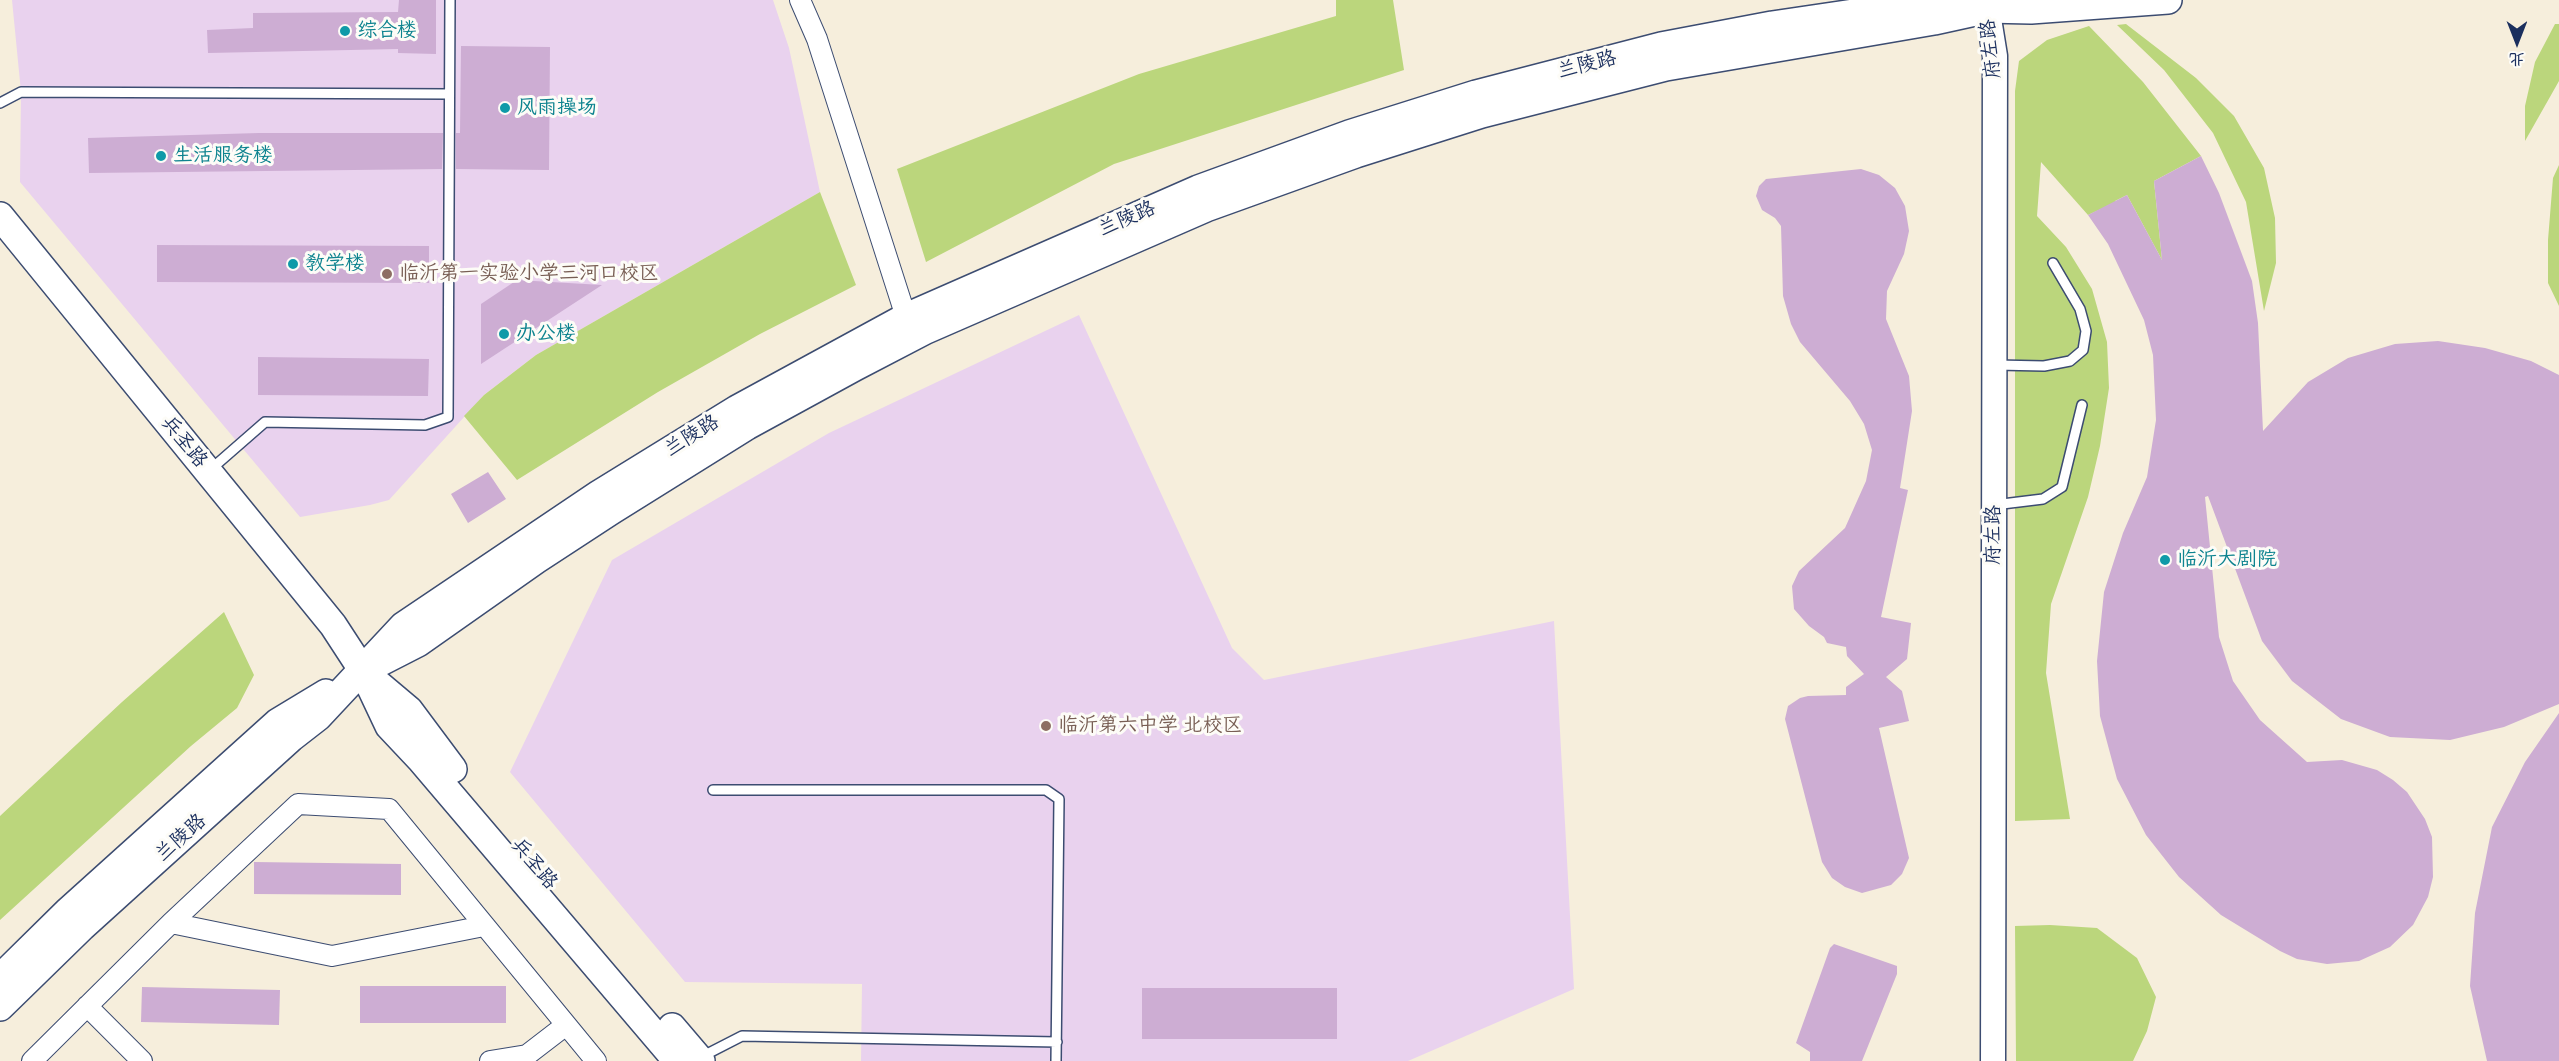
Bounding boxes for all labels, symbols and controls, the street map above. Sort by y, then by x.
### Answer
north arrow [2487,12,2547,72]
street label: 府左路 [1976,18,2006,80]
place label: 综合楼 [357,19,417,43]
marker: 综合楼 [338,24,352,38]
street label: 兰陵路 [1555,46,1619,84]
text: 北 [2509,49,2525,71]
place label: 风雨操场 [517,96,597,120]
marker: 风雨操场 [498,101,512,115]
place label: 生活服务楼 [173,144,273,168]
marker: 生活服务楼 [154,149,168,163]
street label: 兰陵路 [1095,196,1159,242]
place label: 教学楼 [305,252,365,276]
marker: 教学楼 [286,257,300,271]
place label: 临沂第一实验小学三河口校区 [399,262,659,286]
marker: 临沂第一实验小学三河口校区 [380,267,394,281]
place label: 办公楼 [516,322,576,346]
marker: 办公楼 [497,327,511,341]
street label: 兰陵路 [660,410,724,462]
street label: 兵圣路 [156,411,212,473]
street label: 府左路 [1982,505,2006,565]
place label: 临沂大剧院 [2177,548,2277,572]
marker: 临沂大剧院 [2158,553,2172,567]
place label: 临沂第六中学 北校区 [1058,714,1243,738]
marker: 临沂第六中学 北校区 [1039,719,1053,733]
street label: 兰陵路 [151,809,211,867]
street label: 兵圣路 [506,833,562,895]

